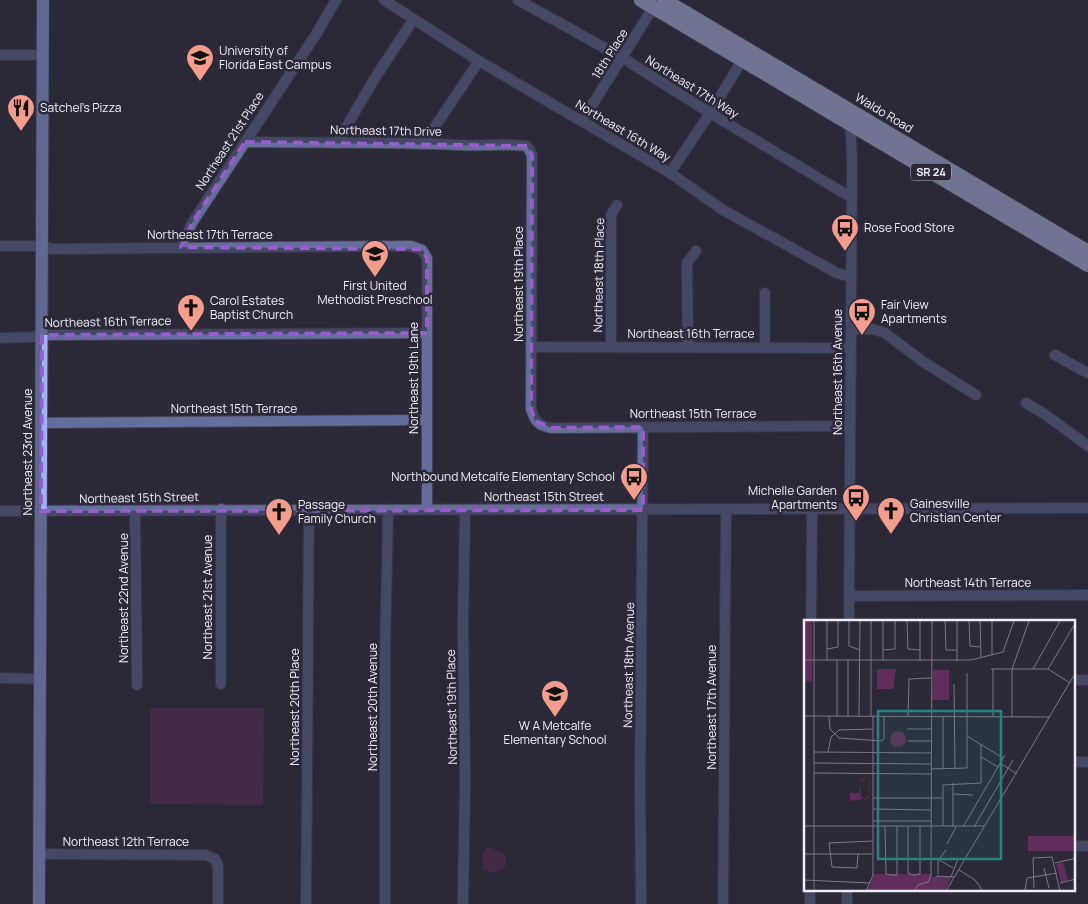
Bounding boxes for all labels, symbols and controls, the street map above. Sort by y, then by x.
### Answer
street label: 18th Place [587,25,632,82]
place label: University of Florida East Campus [219,42,331,73]
school or university icon: University of Florida East Campus [185,43,215,82]
street label: Northeast 17th Way [642,51,743,122]
street label: Northeast 21st Place [191,88,268,193]
street label: Waldo Road [852,88,917,137]
restaurant icon: Satchel's Pizza [6,93,36,132]
street label: Northeast 16th Way [572,95,675,166]
place label: Satchel's Pizza [40,99,121,116]
street label: Northeast 17th Drive [330,121,442,140]
road number: SR 24 [911,163,951,180]
bus stop icon: Rose Food Store [830,213,860,252]
street label: Northeast 18th Place [589,217,608,333]
place label: Rose Food Store [864,219,954,236]
street label: Northeast 17th Terrace [147,226,273,243]
street label: Northeast 19th Place [510,226,527,342]
school or university icon: First United Methodist Preschool [360,239,390,278]
place label: First United Methodist Preschool [317,277,433,308]
place label: Carol Estates Baptist Church [210,292,293,323]
church icon: Carol Estates Baptist Church [176,293,206,332]
place label: Fair View Apartments [881,296,947,327]
bus stop icon: Fair View Apartments [847,297,877,336]
street label: Northeast 16th Avenue [829,309,846,435]
street label: Northeast 16th Terrace [44,312,172,331]
street label: Northeast 19th Lane [405,322,422,434]
street label: Northeast 16th Terrace [628,325,754,342]
street label: Northeast 23rd Avenue [19,389,36,515]
street label: Northeast 15th Terrace [171,400,297,417]
street label: Northeast 15th Terrace [630,405,756,422]
bus stop icon: Northbound Metcalfe Elementary School [619,462,649,501]
place label: Northbound Metcalfe Elementary School [391,468,615,485]
place label: Michelle Garden Apartments [748,482,837,513]
bus stop icon: Michelle Garden Apartments [841,483,871,522]
street label: Northeast 15th Street [79,488,199,507]
street label: Northeast 15th Street [484,488,604,505]
place label: Gainesville Christian Center [910,495,1002,526]
place label: Passage Family Church [298,496,376,527]
church icon: Gainesville Christian Center [876,496,906,535]
church icon: Passage Family Church [264,497,294,536]
street label: Northeast 22nd Avenue [115,533,132,663]
street label: Northeast 21st Avenue [199,535,216,659]
street label: Northeast 14th Terrace [905,574,1031,591]
street label: Northeast 18th Avenue [619,602,638,728]
inset map [804,620,1076,892]
street label: Northeast 20th Avenue [364,643,381,771]
street label: Northeast 17th Avenue [703,645,720,769]
street label: Northeast 20th Place [286,648,303,766]
street label: Northeast 19th Place [442,649,461,765]
school or university icon: W A Metcalfe Elementary School [540,679,570,718]
place label: W A Metcalfe Elementary School [503,717,607,748]
street label: Northeast 12th Terrace [63,833,189,850]

